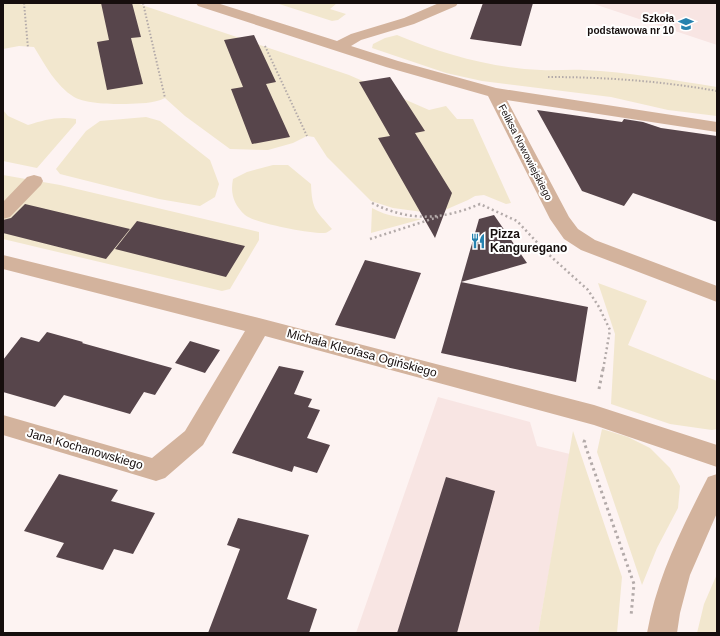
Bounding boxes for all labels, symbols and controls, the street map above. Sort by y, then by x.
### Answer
place label: Szkoła podstawowa nr 10 [587,13,674,36]
school or university icon: Szkoła podstawowa nr 10 [677,15,695,33]
street label: Feliksa Nowowiejskiego [497,102,555,202]
place label: Pizza Kanguregano [490,227,567,255]
restaurant icon: Pizza Kanguregano [469,232,487,250]
street label: Michała Kleofasa Ogińskiego [285,326,439,380]
street label: Jana Kochanowskiego [25,426,145,472]

